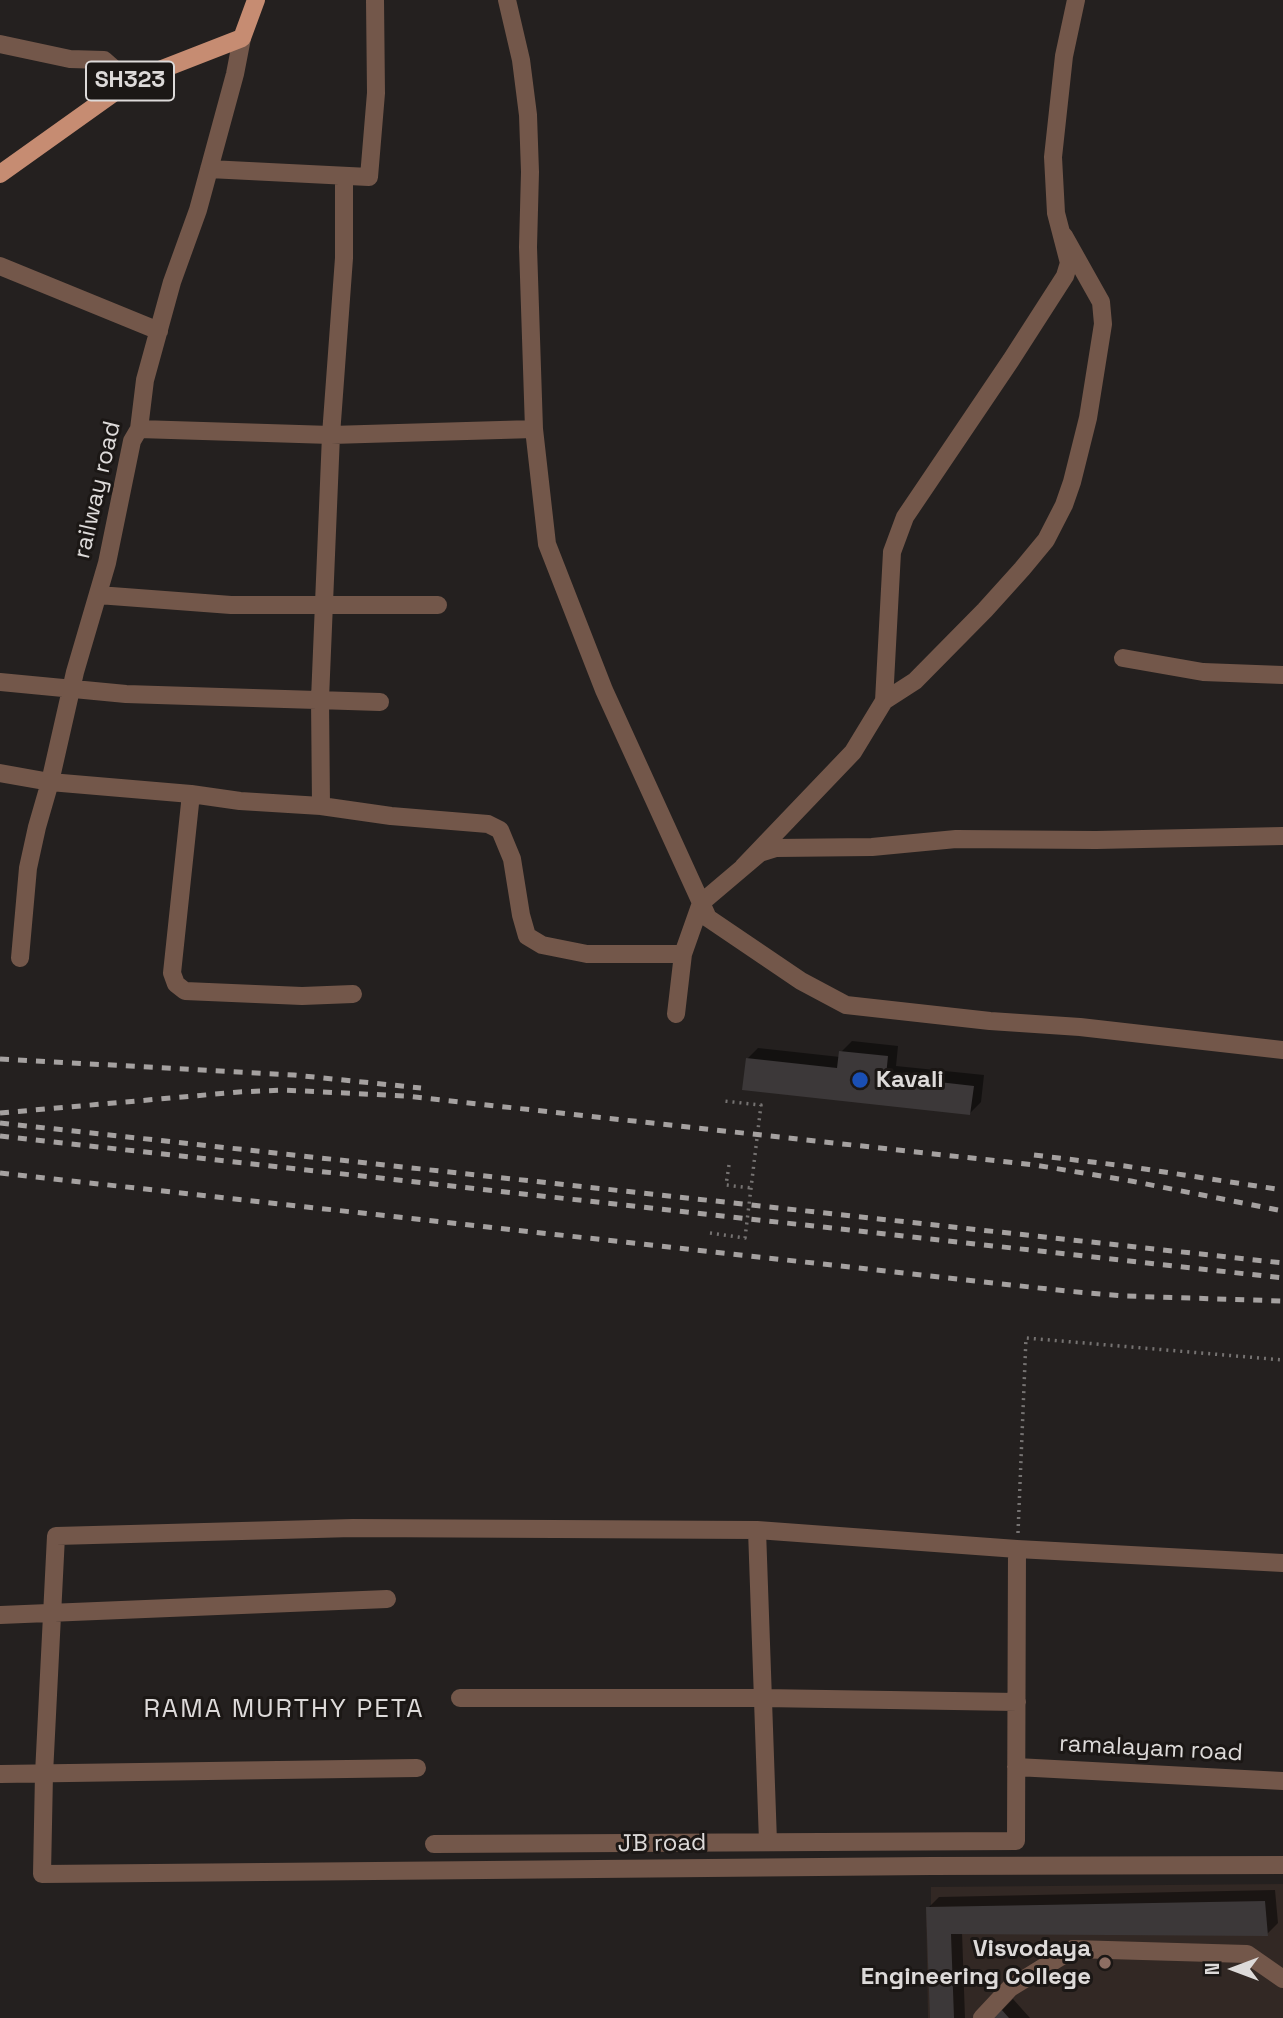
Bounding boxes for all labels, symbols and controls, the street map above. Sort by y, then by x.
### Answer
road number: SH323 [86,61,174,100]
street label: railway road [68,419,128,561]
place label: Kavali [876,1066,944,1094]
marker: Kavali [850,1070,870,1090]
district label: RAMA MURTHY PETA [145,1694,423,1726]
street label: ramalayam road [1058,1730,1244,1768]
street label: JB road [617,1829,707,1859]
north arrow [1199,1934,1269,2004]
place label: Visvodaya Engineering College [861,1935,1091,1991]
marker: Visvodaya Engineering College [1097,1955,1113,1971]
text: N [1200,1963,1225,1975]

